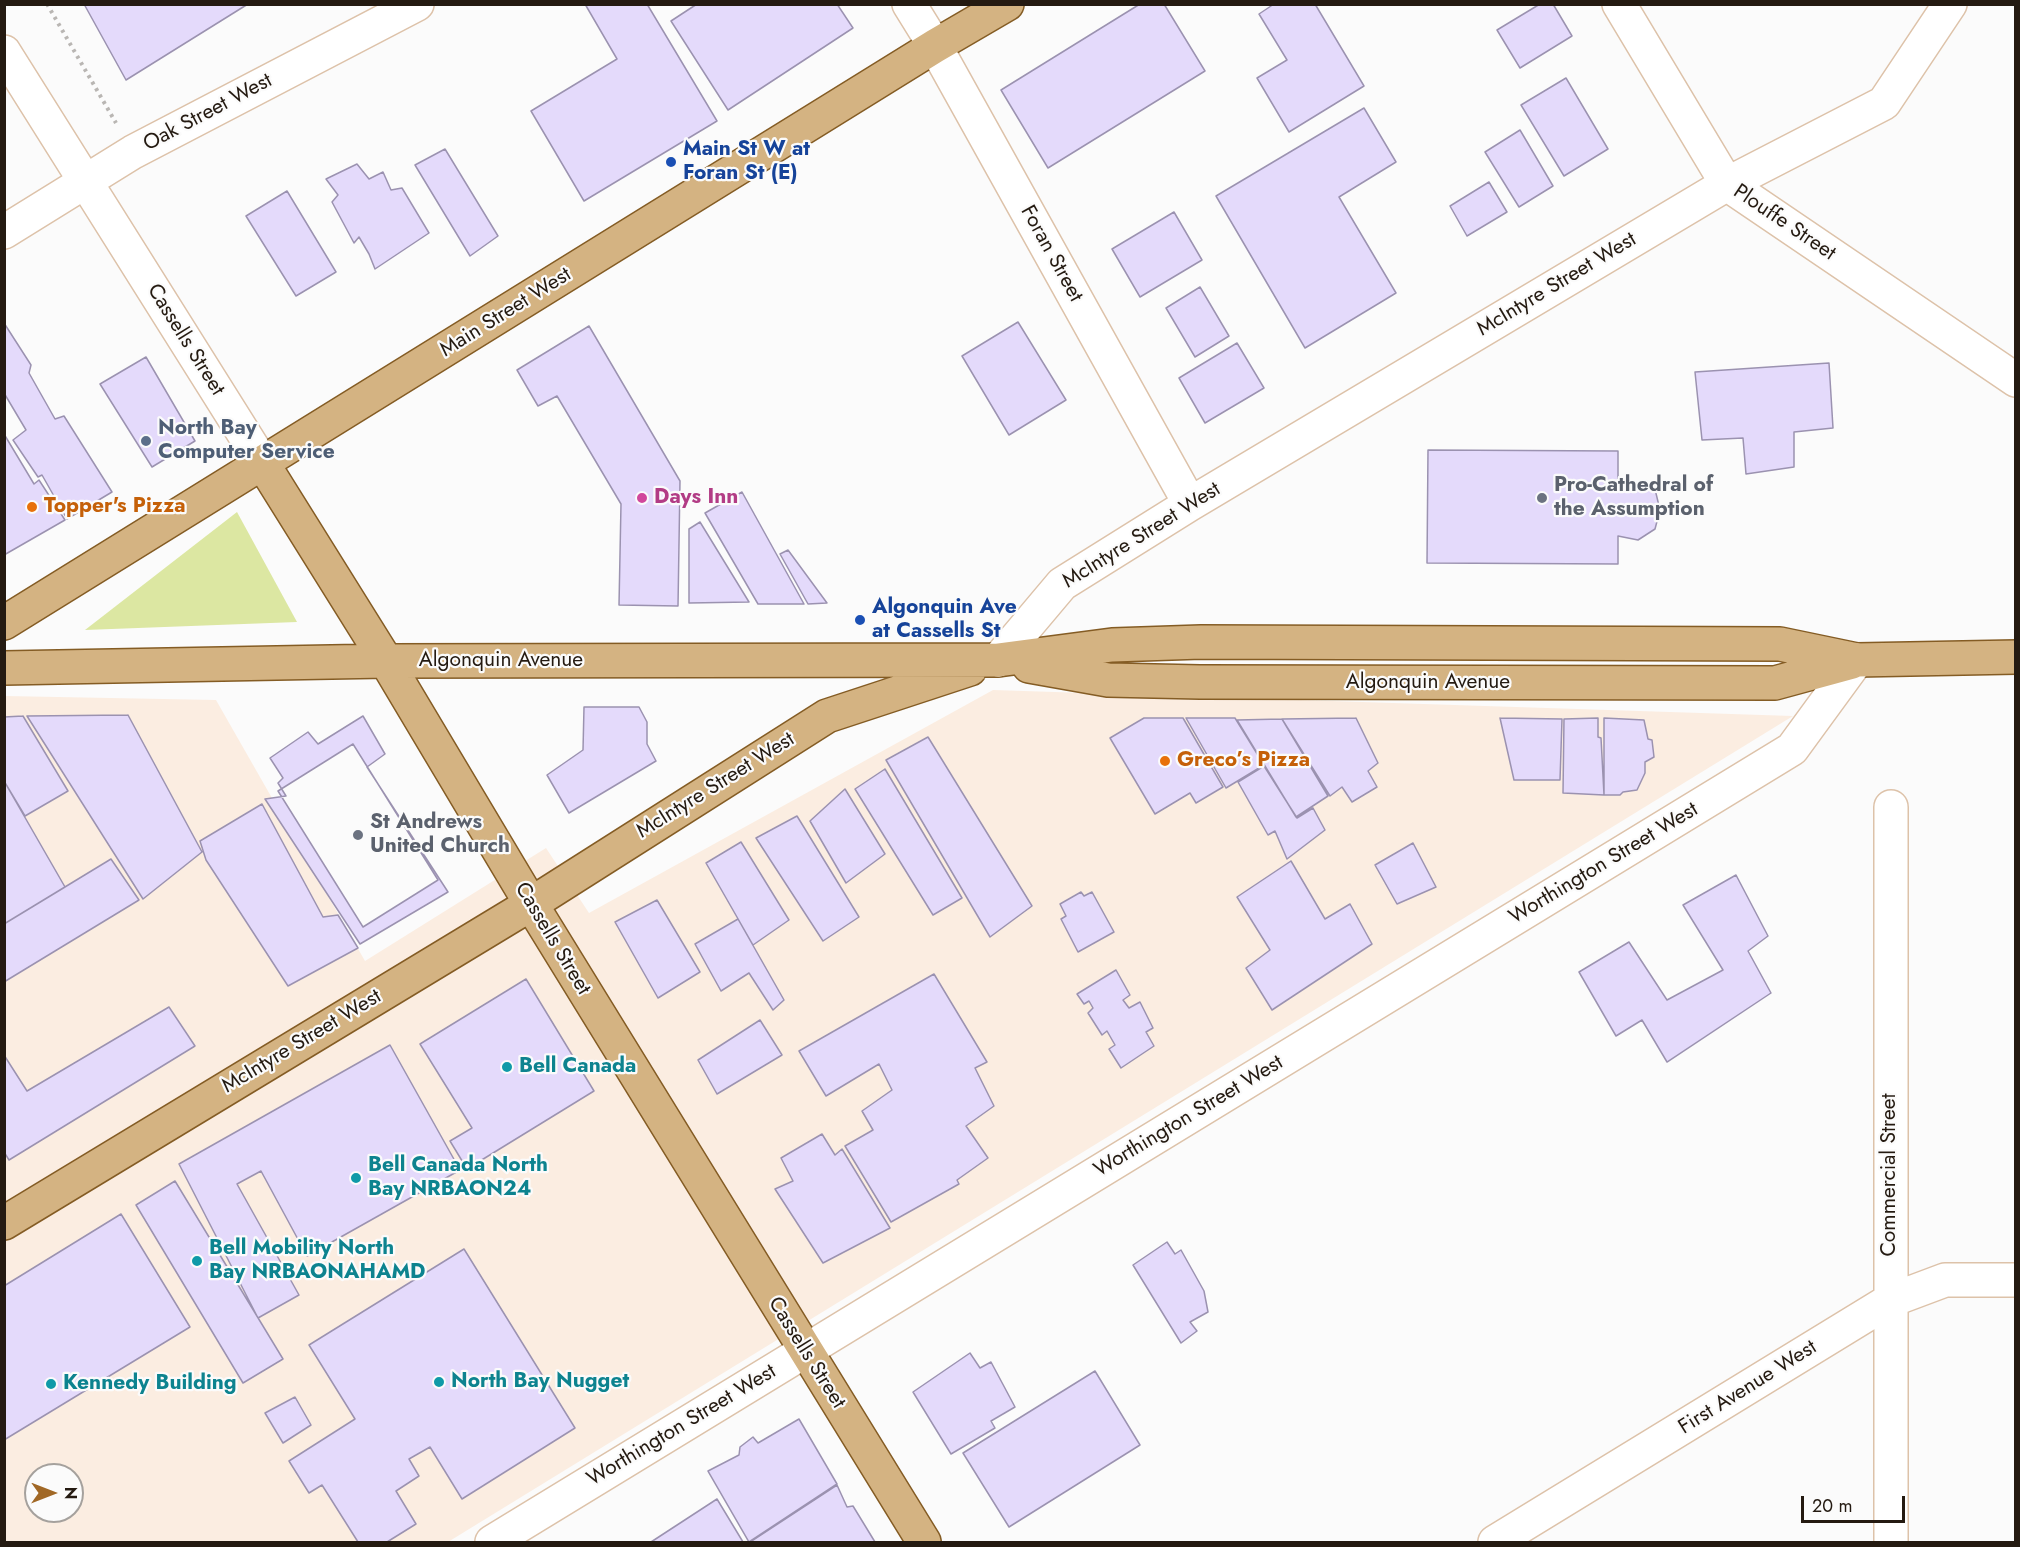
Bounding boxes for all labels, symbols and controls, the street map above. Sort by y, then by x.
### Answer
street label: Oak Street West [139,69,277,157]
place label: Main St W at Foran St (E) [683,137,810,187]
marker: Main St W at Foran St (E) [664,155,678,169]
street label: Plouffe Street [1728,180,1840,266]
street label: Foran Street [1014,202,1088,306]
street label: McIntyre Street West [1473,228,1641,342]
street label: Main Street West [436,263,576,363]
street label: Cassells Street [141,280,229,400]
place label: North Bay Computer Service [158,416,335,466]
marker: North Bay Computer Service [139,434,153,448]
place label: Pro-Cathedral of the Assumption [1554,473,1713,523]
street label: McIntyre Street West [1058,477,1226,595]
place label: Days Inn [654,485,738,511]
marker: Days Inn [635,491,649,505]
marker: Pro-Cathedral of the Assumption [1535,491,1549,505]
place label: Topper's Pizza [44,494,186,520]
marker: Topper's Pizza [25,500,39,514]
place label: Algonquin Ave at Cassells St [872,595,1017,645]
marker: Algonquin Ave at Cassells St [853,613,867,627]
street label: Algonquin Avenue [419,648,583,674]
street label: Algonquin Avenue [1346,670,1510,696]
street label: McIntyre Street West [632,727,800,845]
place label: Greco’s Pizza [1177,748,1310,774]
marker: Greco’s Pizza [1158,754,1172,768]
street label: Worthington Street West [1505,798,1703,930]
place label: St Andrews United Church [370,810,510,860]
marker: St Andrews United Church [351,828,365,842]
street label: Cassells Street [509,878,595,1000]
street label: McIntyre Street West [218,985,386,1099]
street label: Worthington Street West [1090,1051,1288,1183]
place label: Bell Canada [519,1054,636,1080]
marker: Bell Canada [500,1060,514,1074]
street label: Commercial Street [1877,1093,1903,1257]
place label: Bell Canada North Bay NRBAON24 [368,1153,548,1203]
marker: Bell Canada North Bay NRBAON24 [349,1171,363,1185]
place label: Bell Mobility North Bay NRBAONAHAMD [209,1236,425,1286]
marker: Bell Mobility North Bay NRBAONAHAMD [190,1254,204,1268]
street label: Cassells Street [762,1293,850,1413]
street label: First Avenue West [1674,1335,1822,1441]
street label: Worthington Street West [583,1360,781,1492]
place label: North Bay Nugget [451,1369,629,1395]
place label: Kennedy Building [63,1371,237,1397]
marker: North Bay Nugget [432,1375,446,1389]
marker: Kennedy Building [44,1377,58,1391]
north arrow [24,1463,84,1523]
scale bar [1804,1484,1908,1522]
text: N [59,1487,82,1499]
text: 20 m [1812,1493,1852,1519]

